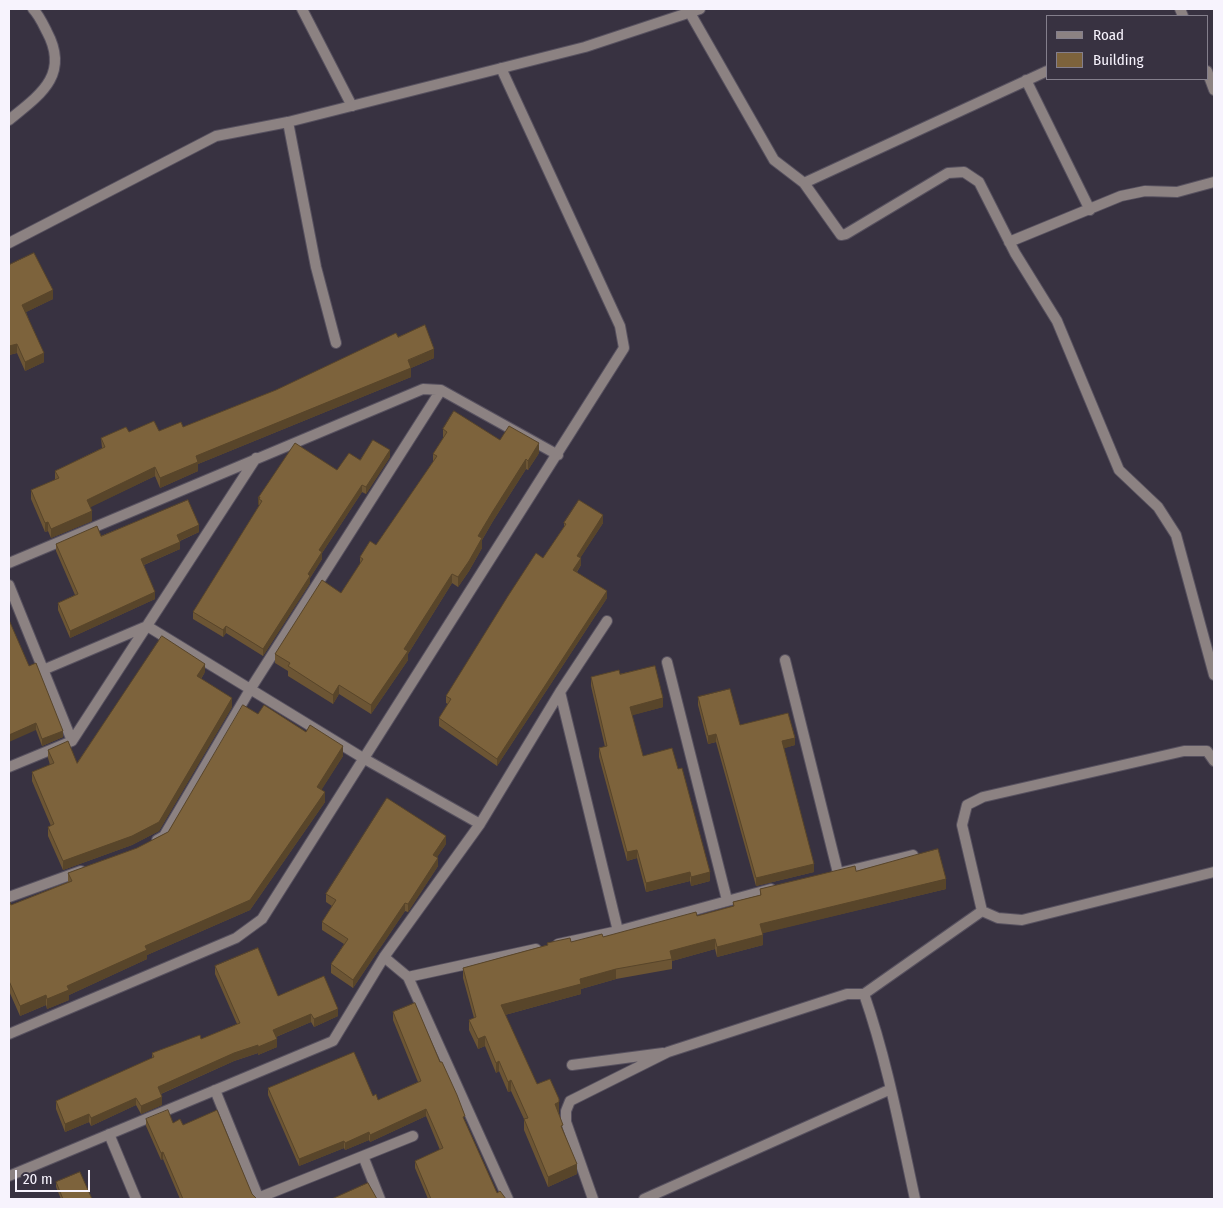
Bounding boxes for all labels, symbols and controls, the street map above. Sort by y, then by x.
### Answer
legend [1046,15,1208,80]
text: Road [1093,26,1124,44]
text: Building [1093,51,1144,69]
scale bar [18,1160,92,1192]
text: 20 m [23,1170,53,1188]

